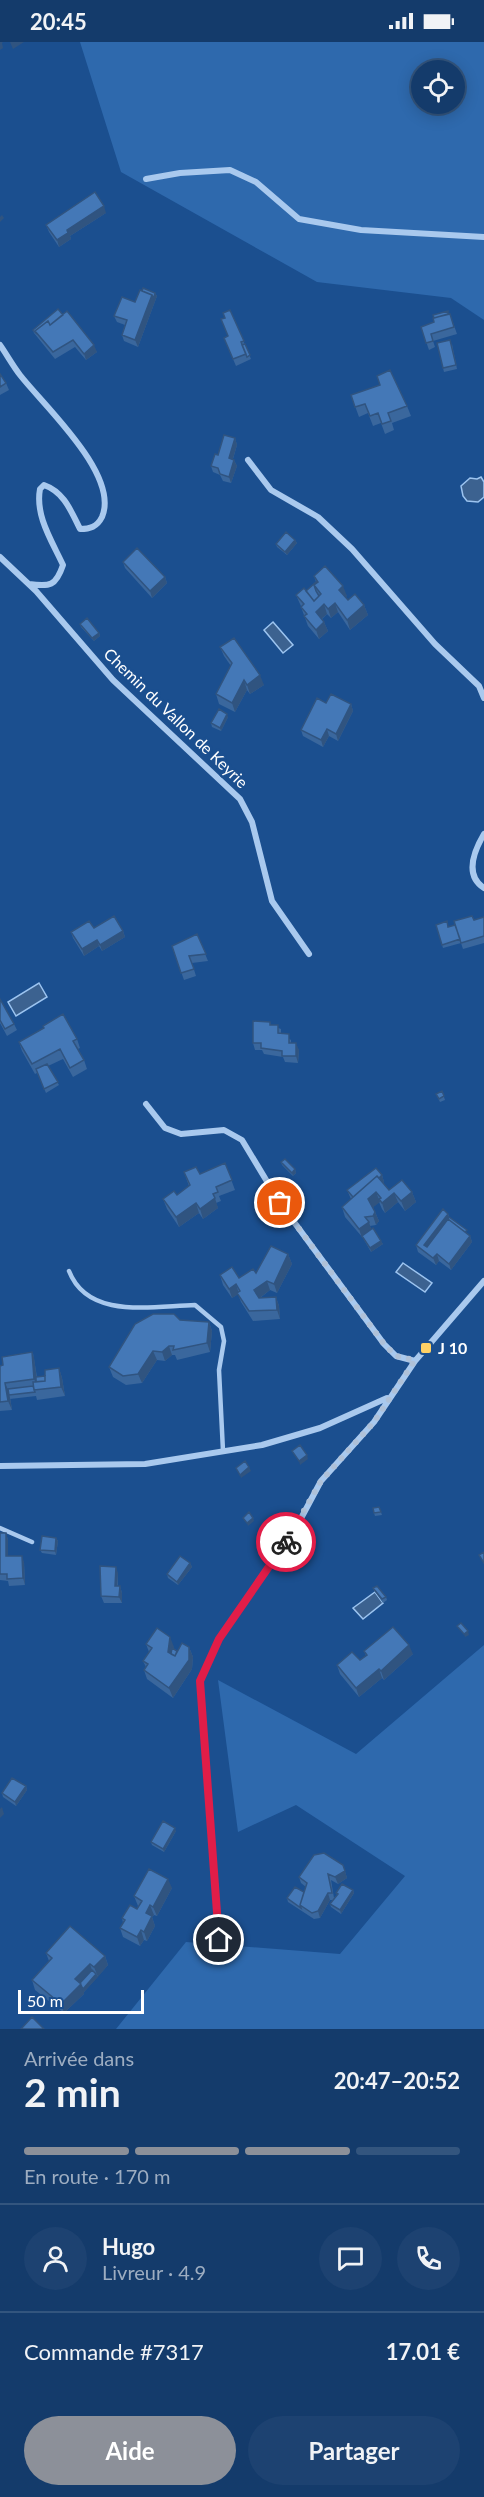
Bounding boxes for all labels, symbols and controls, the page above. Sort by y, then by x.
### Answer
text: 20:45 [30,8,87,35]
map controls [411,60,465,114]
button: locate [411,60,465,114]
street label: Chemin du Vallon de Keyrie [100,644,252,791]
pin [254,1177,305,1228]
icon: bag [263,1186,296,1219]
place label: J 10 [438,1338,467,1357]
marker: J 10 [419,1341,433,1355]
courier [256,1512,316,1572]
icon: bike [270,1526,303,1559]
pin [193,1914,244,1965]
icon: home [202,1923,235,1956]
scale bar [18,1987,144,2014]
text: 50 m [27,1991,63,2010]
text: Arrivée dans [24,2046,134,2070]
text: 20:47–20:52 [334,2067,460,2094]
text: 2 min [24,2069,121,2115]
text: En route · 170 m [24,2164,170,2188]
button: person [24,2227,87,2290]
button: chat [319,2227,382,2290]
button: phone [397,2227,460,2290]
text: Hugo [102,2233,155,2260]
text: Livreur · 4.9 [102,2260,206,2284]
text: Commande #7317 [24,2338,204,2365]
text: 17.01 € [386,2338,460,2365]
button: Aide [24,2416,236,2485]
button: Partager [248,2416,460,2485]

